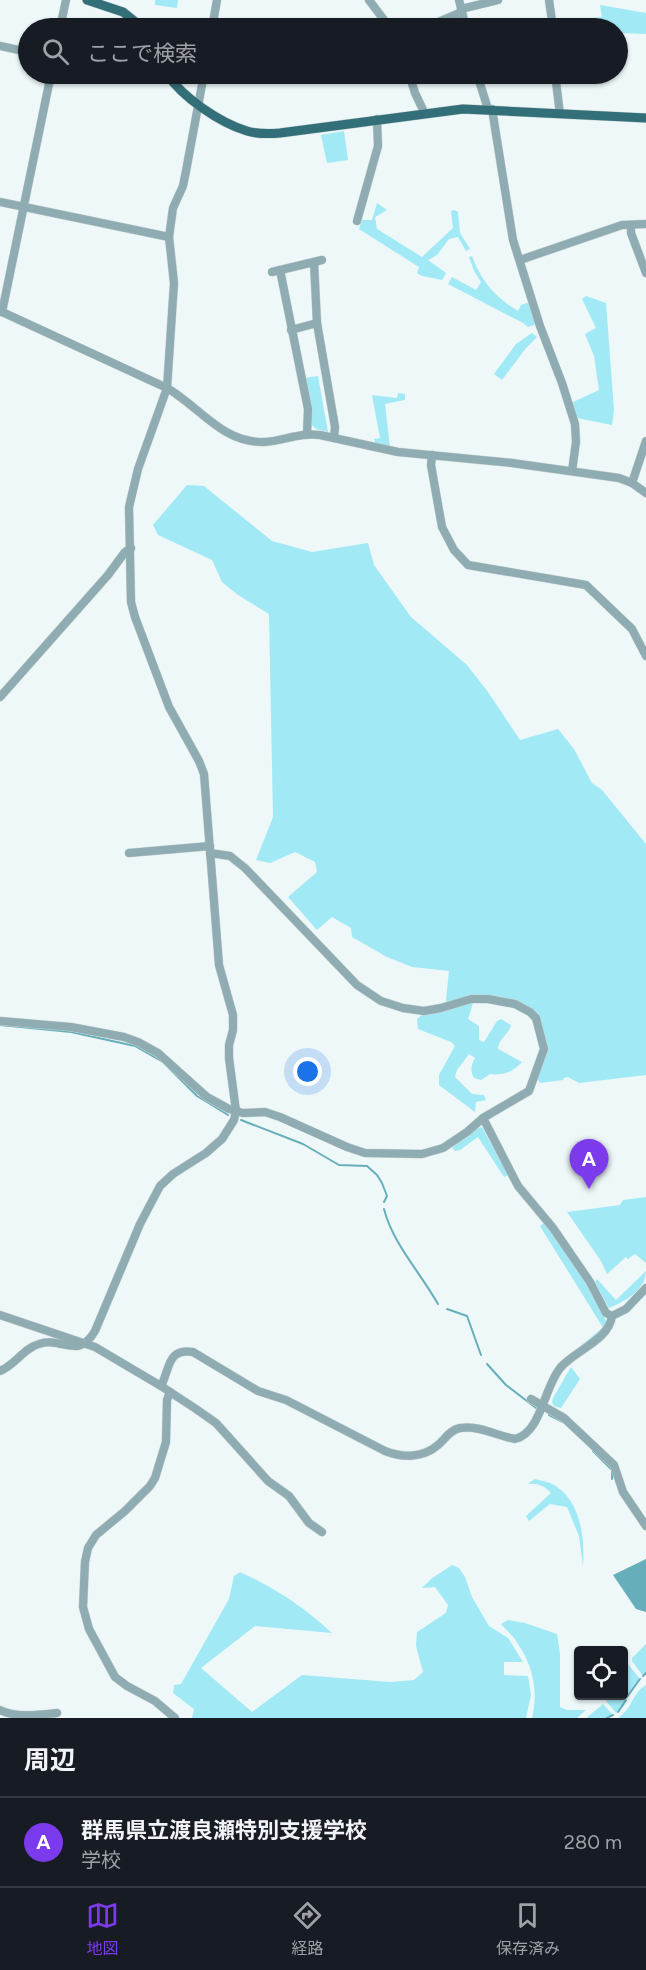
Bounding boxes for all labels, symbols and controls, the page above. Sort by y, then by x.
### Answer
search box [18,18,628,84]
icon: search [39,35,72,68]
text: ここで検索 [87,40,197,67]
your location [293,1057,322,1086]
pin: A [570,1140,608,1189]
map controls [574,1646,628,1700]
button: locate [574,1646,628,1700]
text: 周辺 [24,1744,76,1776]
text: 群馬県立渡良瀬特別支援学校 [81,1817,367,1844]
text: A [36,1830,51,1854]
text: 280 m [564,1830,622,1854]
text: 学校 [81,1848,121,1872]
tab: 地図 [86,1899,119,1959]
tab: 経路 [291,1899,324,1959]
tab: 保存済み [496,1899,560,1959]

